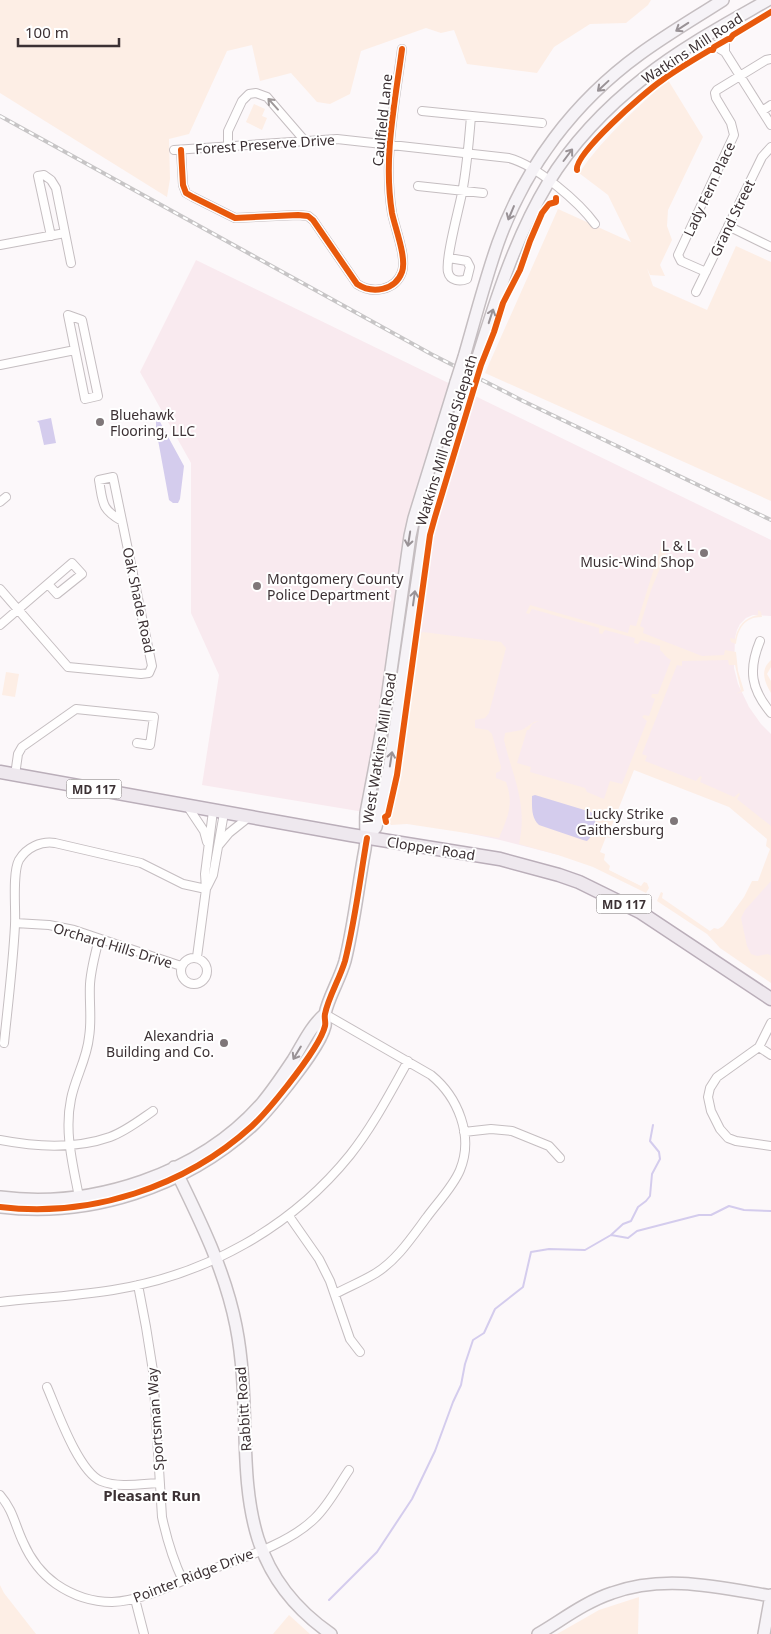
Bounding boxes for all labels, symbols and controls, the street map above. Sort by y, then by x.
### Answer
street label: Watkins Mill Road [638,8,746,88]
scale bar [18,15,119,47]
one-way arrow [675,21,689,32]
text: 100 m [25,22,69,42]
street label: Caulfield Lane [368,73,396,167]
one-way arrow [596,80,609,92]
one-way arrow [267,98,279,111]
street label: Forest Preserve Drive [194,130,336,158]
street label: Lady Fern Place [679,139,739,239]
one-way arrow [563,149,574,162]
street label: Grand Street [705,176,759,260]
one-way arrow [506,205,515,220]
one-way arrow [487,309,496,324]
street label: Watkins Mill Road Sidepath [411,352,481,528]
place label: Bluehawk Flooring, LLC [110,405,195,440]
marker: Bluehawk Flooring, LLC [94,416,106,428]
one-way arrow [404,531,414,547]
place label: L & L Music-Wind Shop [580,536,694,571]
street label: Oak Shade Road [118,545,160,655]
marker: L & L Music-Wind Shop [698,547,710,559]
place label: Montgomery County Police Department [267,569,404,604]
marker: Montgomery County Police Department [251,580,263,592]
one-way arrow [409,591,419,607]
street label: West Watkins Mill Road [358,671,400,825]
one-way arrow [386,752,396,768]
road number: MD 117 [66,780,122,799]
place label: Lucky Strike Gaithersburg [577,804,664,839]
marker: Lucky Strike Gaithersburg [668,815,680,827]
street label: Clopper Road [386,832,476,864]
road number: MD 117 [596,894,652,914]
street label: Orchard Hills Drive [51,918,175,972]
place label: Alexandria Building and Co. [106,1026,214,1061]
marker: Alexandria Building and Co. [218,1037,230,1049]
one-way arrow [291,1046,301,1060]
street label: Sportsman Way [142,1366,168,1471]
street label: Rabbitt Road [231,1366,255,1452]
district label: Pleasant Run [103,1485,201,1505]
street label: Pointer Ridge Drive [130,1543,256,1607]

